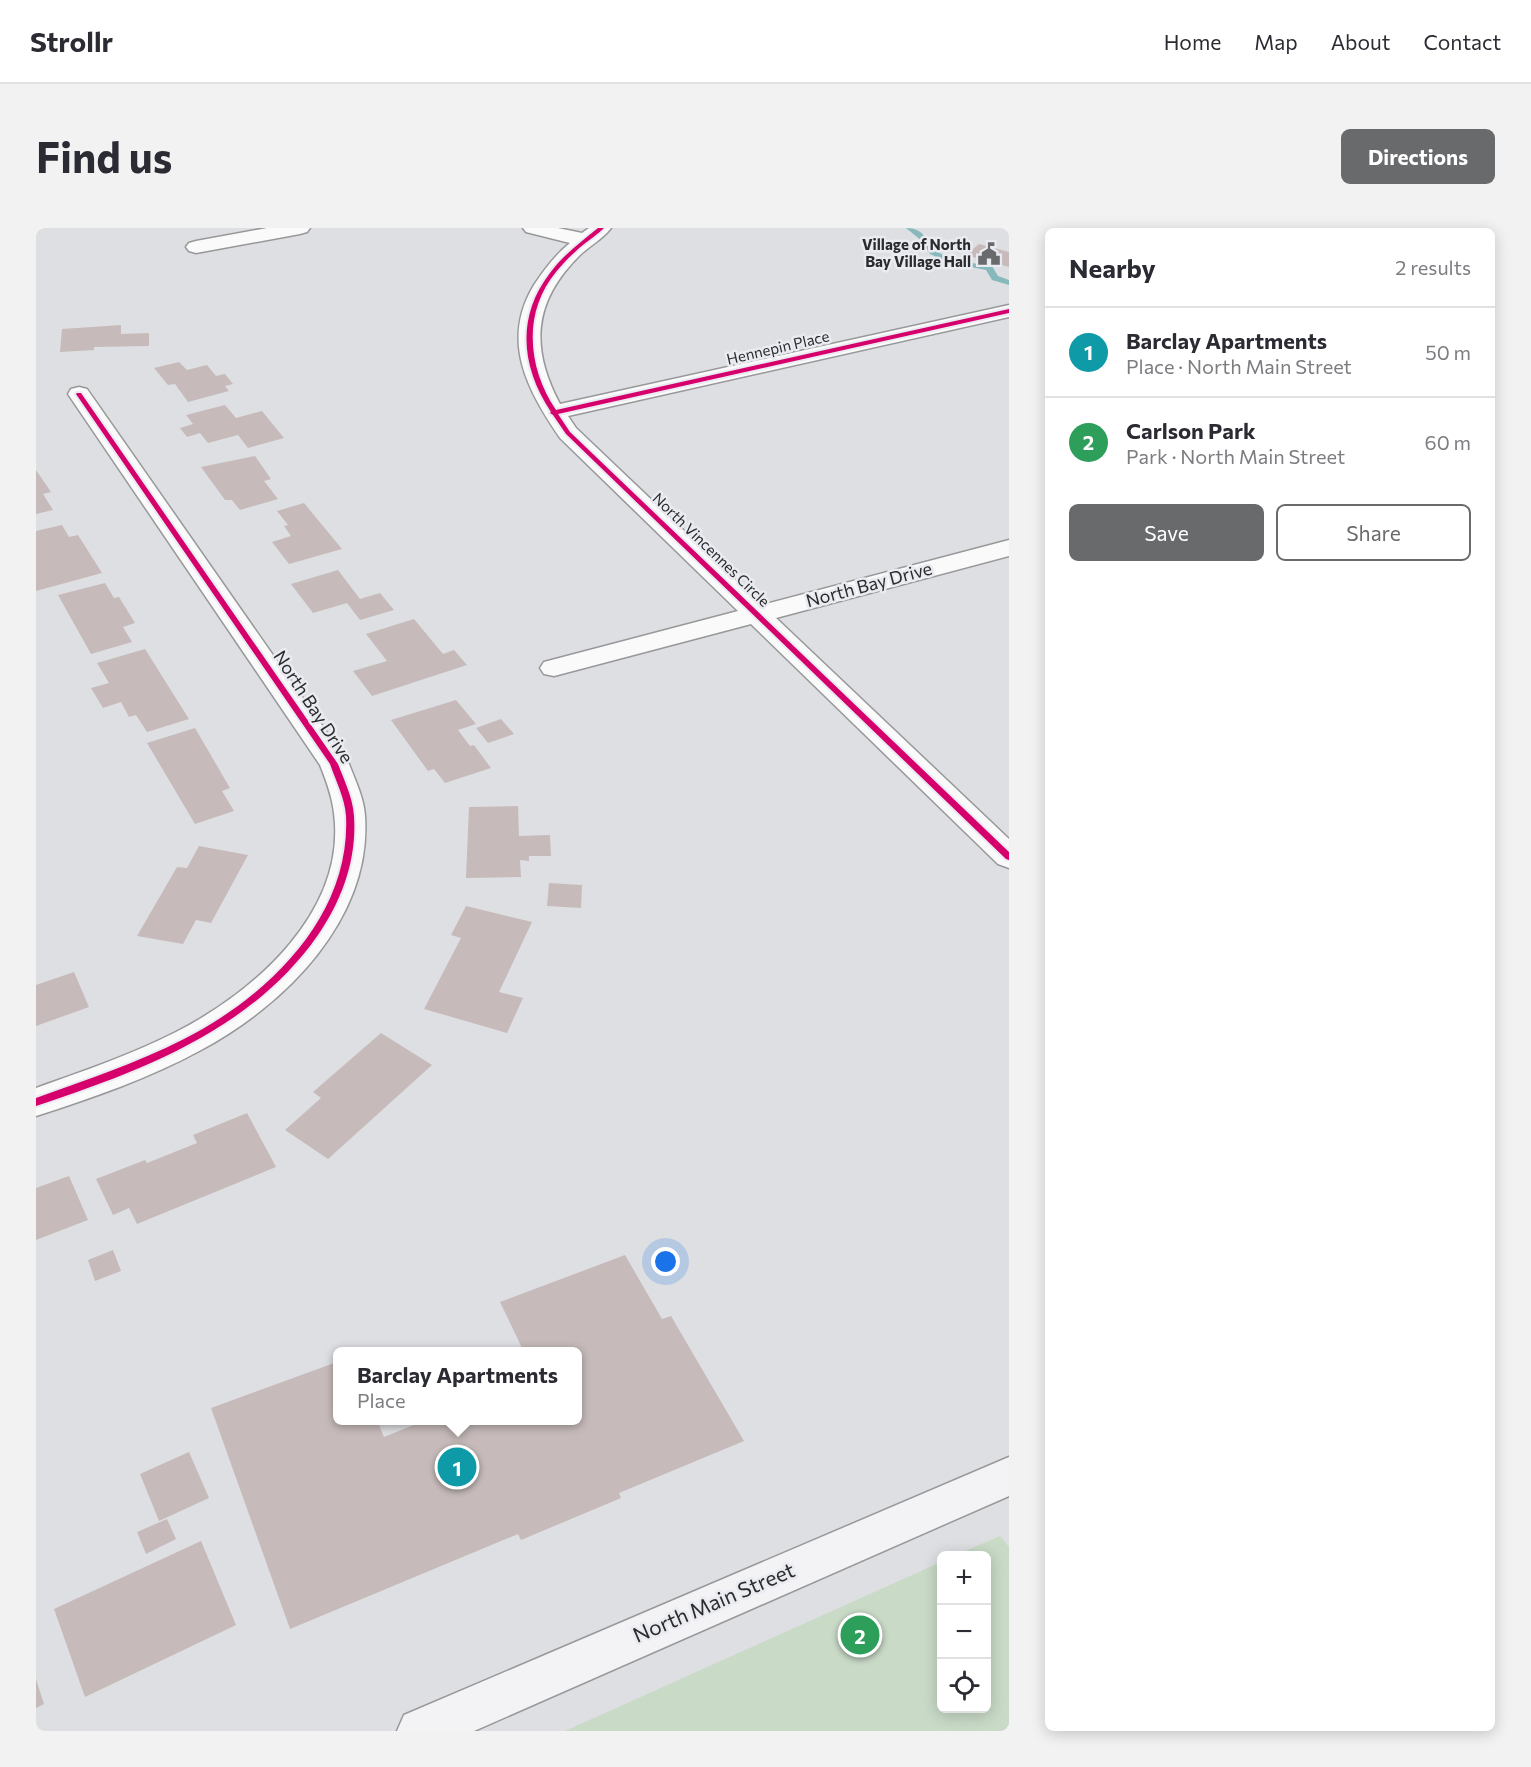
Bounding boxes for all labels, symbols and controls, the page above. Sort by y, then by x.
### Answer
text: Strollr [30,24,113,58]
text: Home [1164,29,1221,54]
text: Map [1254,29,1298,54]
text: About [1331,29,1390,54]
text: Contact [1423,29,1501,54]
button: Directions [1341,129,1495,184]
text: Find us [36,130,172,182]
place label: Village of North Bay Village Hall [862,235,971,270]
public building icon: Village of North Bay Village Hall [976,241,1002,267]
text: Nearby [1069,252,1156,283]
text: 2 results [1395,255,1471,279]
street label: Hennepin Place [725,326,831,368]
text: Barclay Apartments [1126,327,1327,354]
text: 1 [1084,340,1093,364]
text: 50 m [1425,340,1471,364]
text: Place · North Main Street [1126,354,1352,378]
text: Carlson Park [1126,417,1256,444]
text: 2 [1083,430,1094,454]
text: 60 m [1425,430,1471,454]
text: Park · North Main Street [1126,444,1345,468]
street label: North Vincennes Circle [649,489,774,610]
button: Save [1069,504,1264,561]
button: Share [1276,504,1471,561]
street label: North Bay Drive [803,557,934,611]
street label: North Bay Drive [269,646,358,767]
your location [651,1247,680,1276]
popup [333,1347,582,1425]
text: Barclay Apartments [357,1361,558,1388]
text: Place [357,1388,406,1412]
pin: 1 [438,1444,476,1490]
map controls [937,1551,991,1713]
button: + [937,1551,991,1605]
street label: North Main Street [629,1556,798,1647]
button: − [937,1605,991,1659]
pin: 2 [840,1612,880,1658]
button: locate [937,1659,991,1713]

